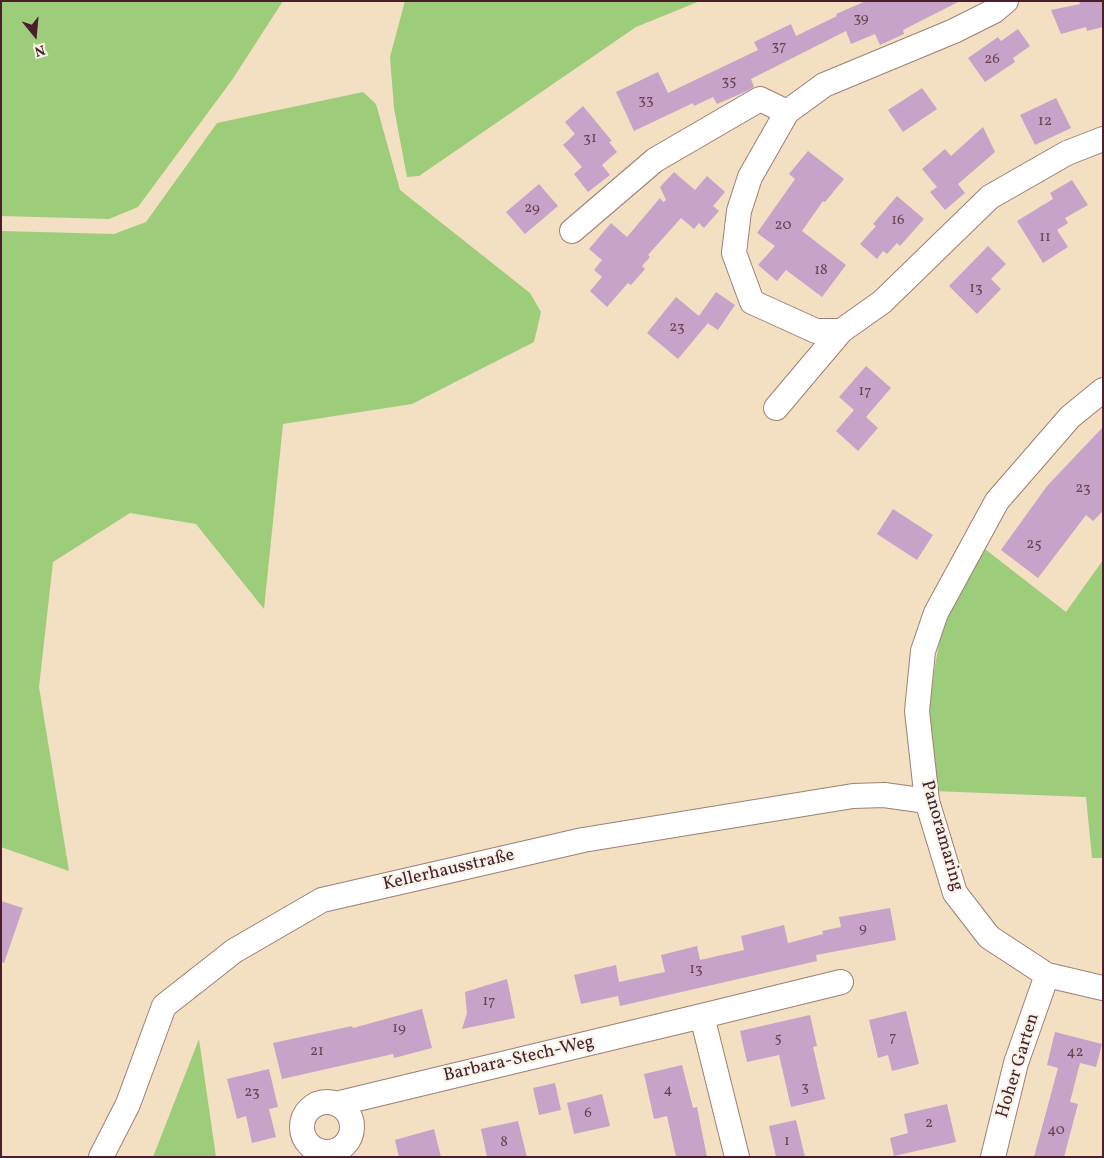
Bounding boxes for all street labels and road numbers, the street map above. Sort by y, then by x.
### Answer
street label: Panoramaring [915,778,967,894]
street label: Kellerhausstraße [381,845,517,897]
street label: Hoher Garten [993,1011,1045,1121]
street label: Barbara-Stech-Weg [441,1032,597,1088]

